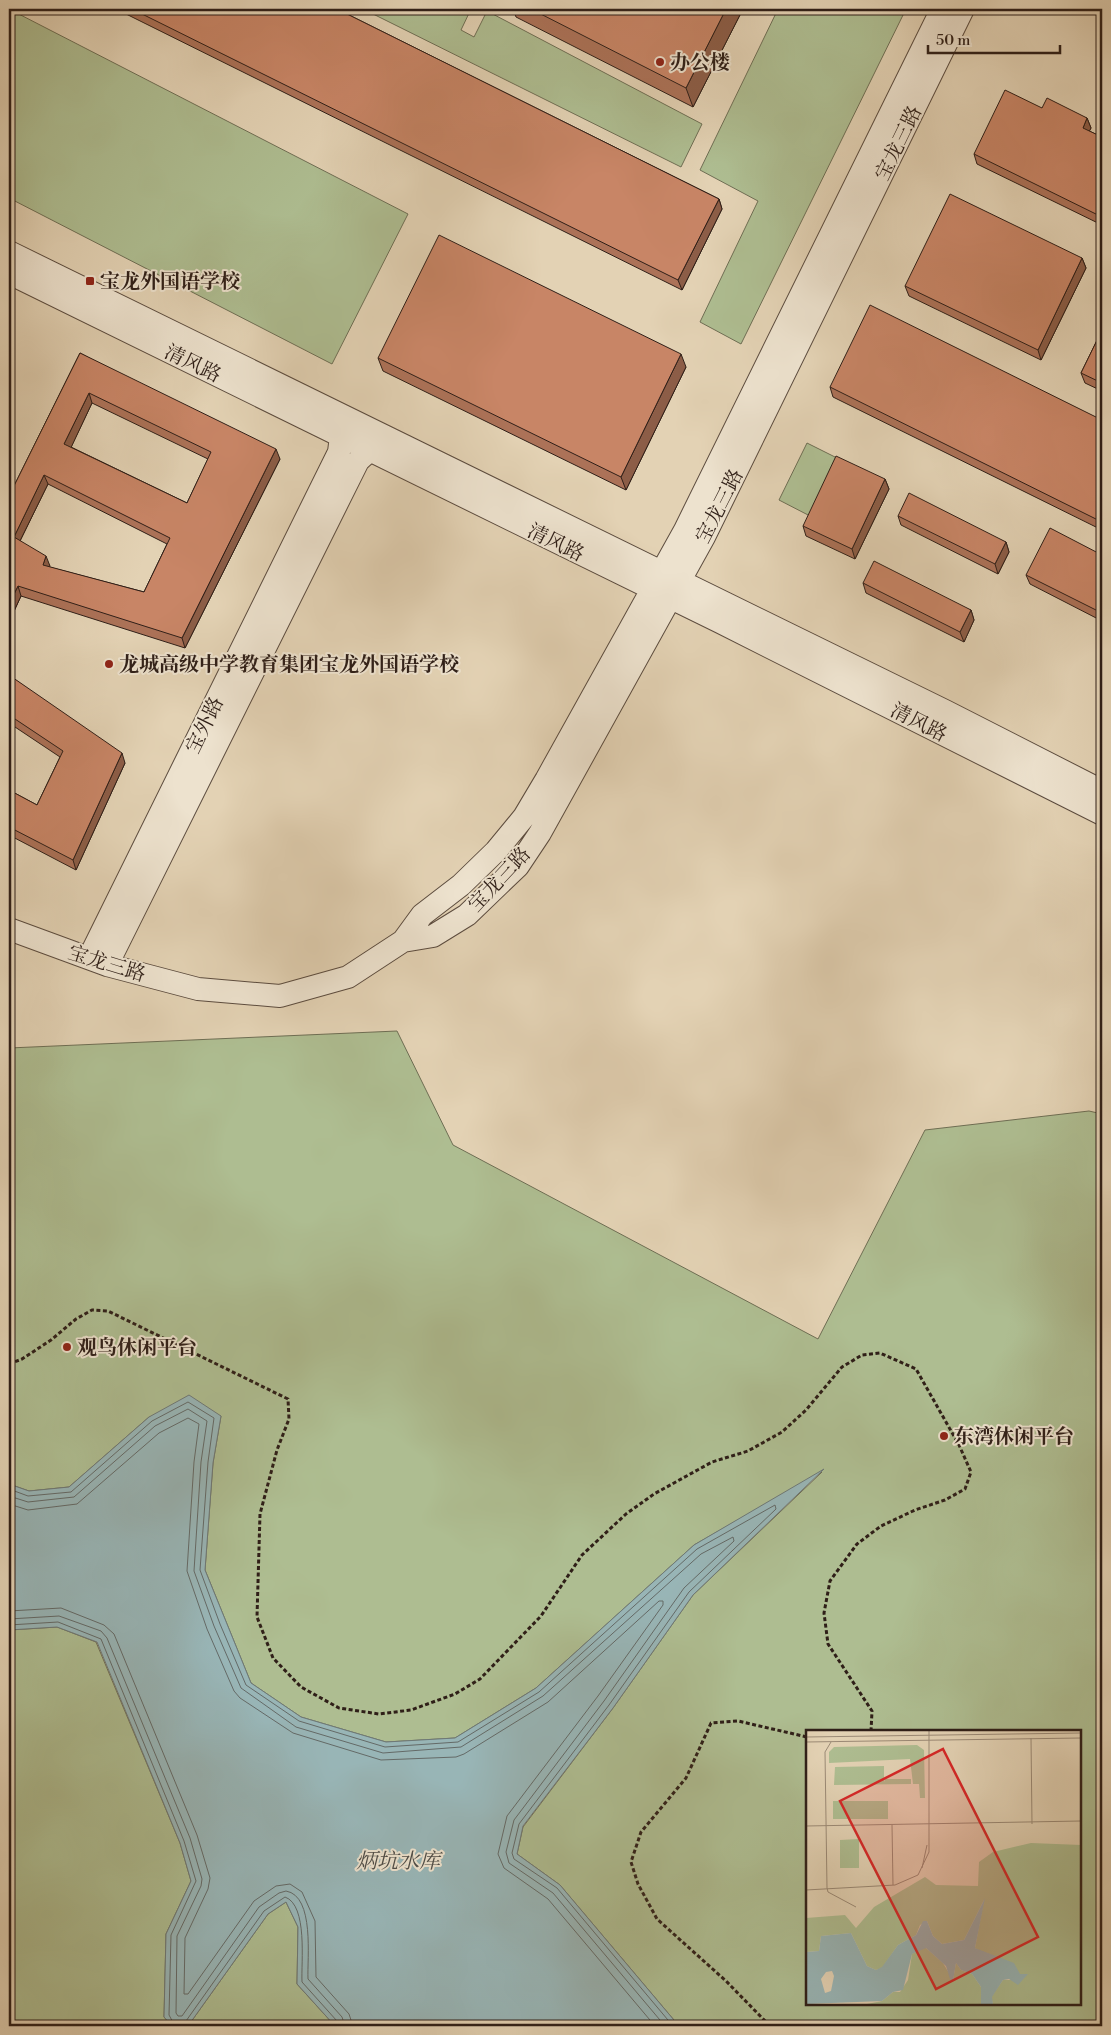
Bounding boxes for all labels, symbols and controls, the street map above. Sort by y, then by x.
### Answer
scale bar [928,22,1061,54]
text: 50 m [936,31,970,50]
place label: 办公楼 [670,51,730,76]
marker: 办公楼 [654,56,666,68]
street label: 宝龙三路 [871,102,928,185]
place label: 宝龙外国语学校 [100,270,240,295]
marker: 宝龙外国语学校 [84,275,96,287]
street label: 清风路 [160,340,225,389]
street label: 宝龙三路 [691,465,750,548]
street label: 清风路 [523,519,588,568]
place label: 龙城高级中学教育集团宝龙外国语学校 [119,653,459,678]
marker: 龙城高级中学教育集团宝龙外国语学校 [103,658,115,670]
street label: 宝外路 [181,693,230,758]
street label: 清风路 [886,699,951,748]
street label: 宝龙三路 [464,842,537,918]
street label: 宝龙三路 [65,941,148,988]
place label: 观鸟休闲平台 [77,1336,197,1361]
marker: 观鸟休闲平台 [61,1341,73,1353]
place label: 东湾休闲平台 [954,1425,1074,1450]
marker: 东湾休闲平台 [938,1430,950,1442]
inset map [806,1730,1081,2005]
water label: 炳坑水库 [356,1849,443,1875]

